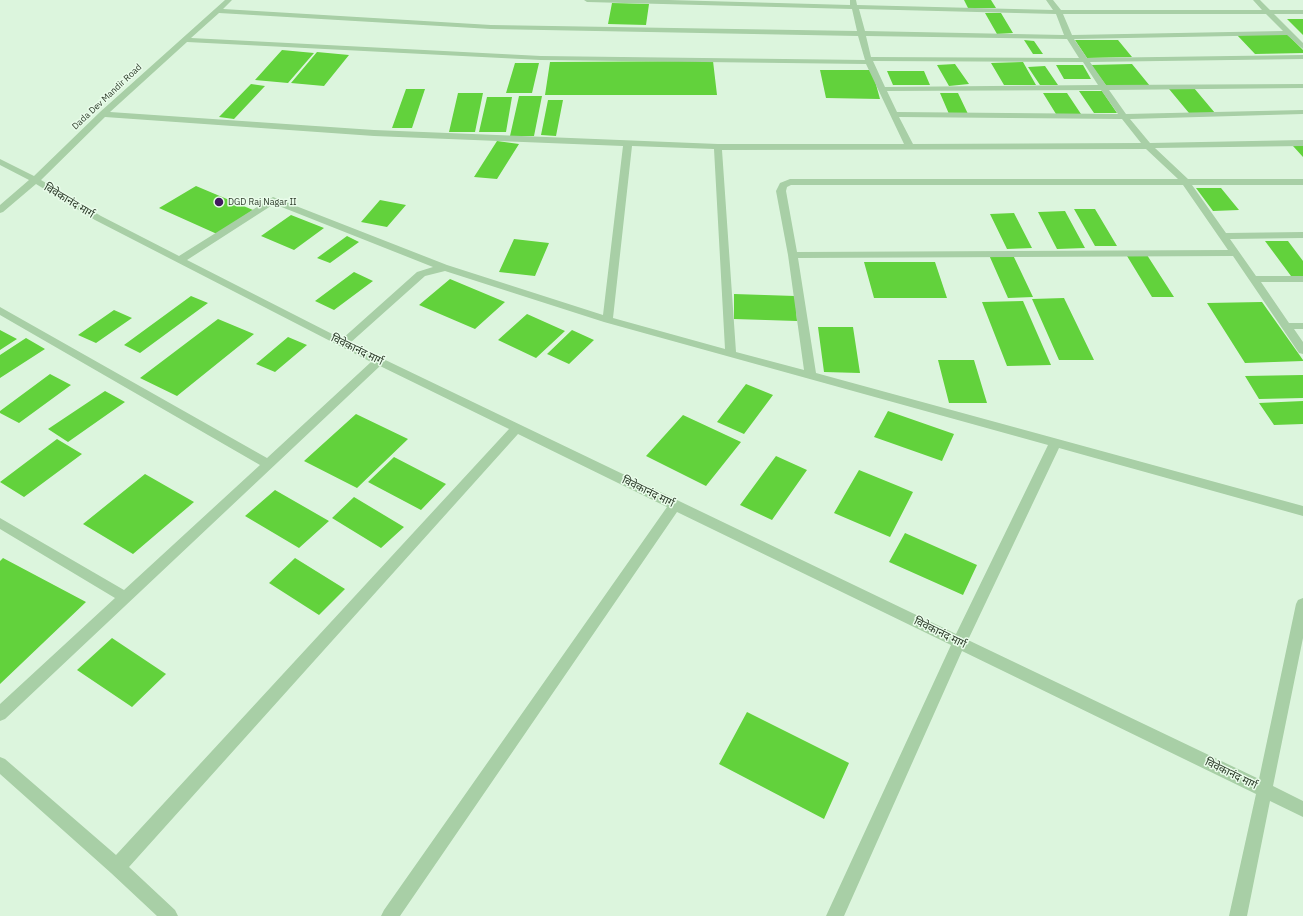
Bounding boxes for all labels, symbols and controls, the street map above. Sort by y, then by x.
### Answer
street label: Dada Dev Mandir Road [70,62,144,132]
street label: विवेकानंद मार्ग [41,181,97,221]
marker: DGD Raj Nagar II [213,196,225,208]
place label: DGD Raj Nagar II [228,197,297,207]
street label: विवेकानंद मार्ग [329,332,385,368]
street label: विवेकानंद मार्ग [620,474,676,510]
street label: विवेकानंद मार्ग [912,615,968,651]
street label: विवेकानंद मार्ग [1203,756,1259,792]

